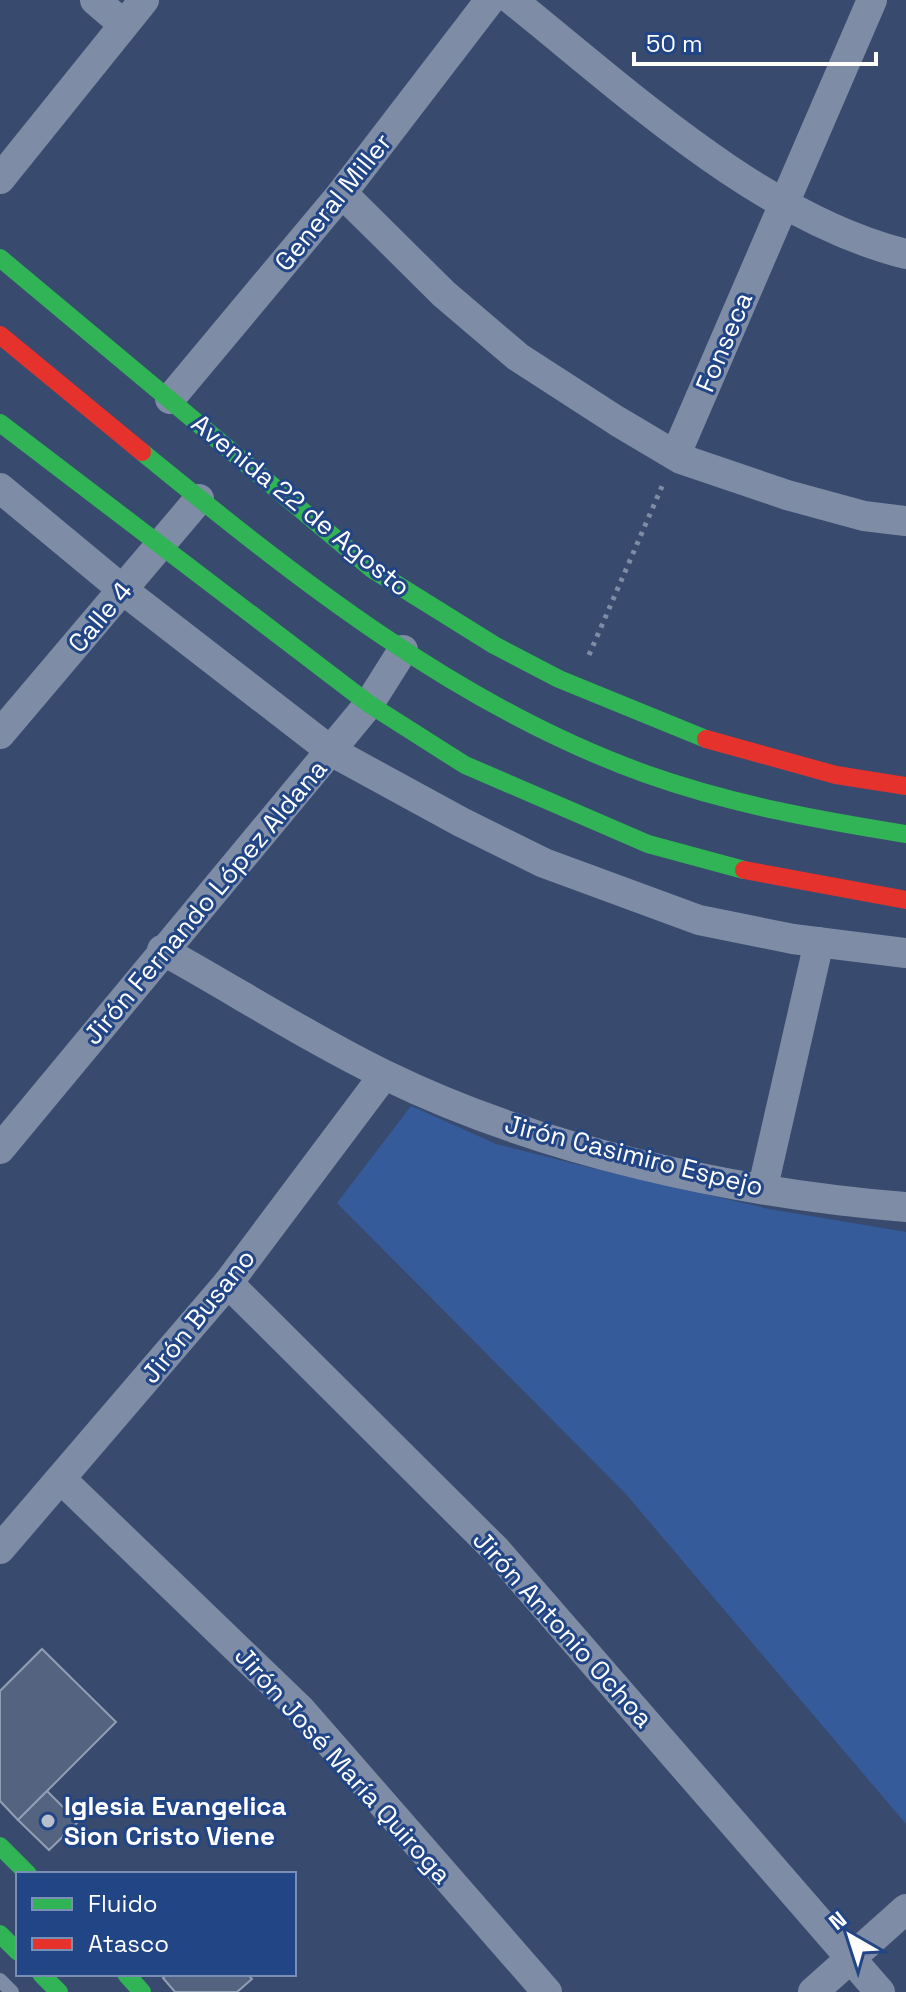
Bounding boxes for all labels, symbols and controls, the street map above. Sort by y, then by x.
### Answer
scale bar [634,16,876,66]
text: 50 m [646,28,703,59]
street label: General Miller [267,126,399,278]
street label: Fonseca [688,287,760,397]
street label: Avenida 22 de Agosto [185,406,417,604]
street label: Calle 4 [60,574,140,660]
street label: Jirón Fernando López Aldana [76,752,334,1052]
street label: Jirón Casimiro Espejo [501,1106,767,1204]
street label: Jirón Busano [133,1242,263,1390]
street label: Jirón Antonio Ochoa [465,1523,661,1735]
street label: Jirón José María Quiroga [227,1639,459,1891]
place label: Iglesia Evangelica Sion Cristo Viene [64,1789,287,1853]
marker: Iglesia Evangelica Sion Cristo Viene [39,1812,57,1830]
legend [16,1872,296,1976]
text: Fluido [88,1888,158,1919]
north arrow [810,1896,890,1976]
text: N [823,1905,852,1936]
text: Atasco [88,1928,169,1959]

